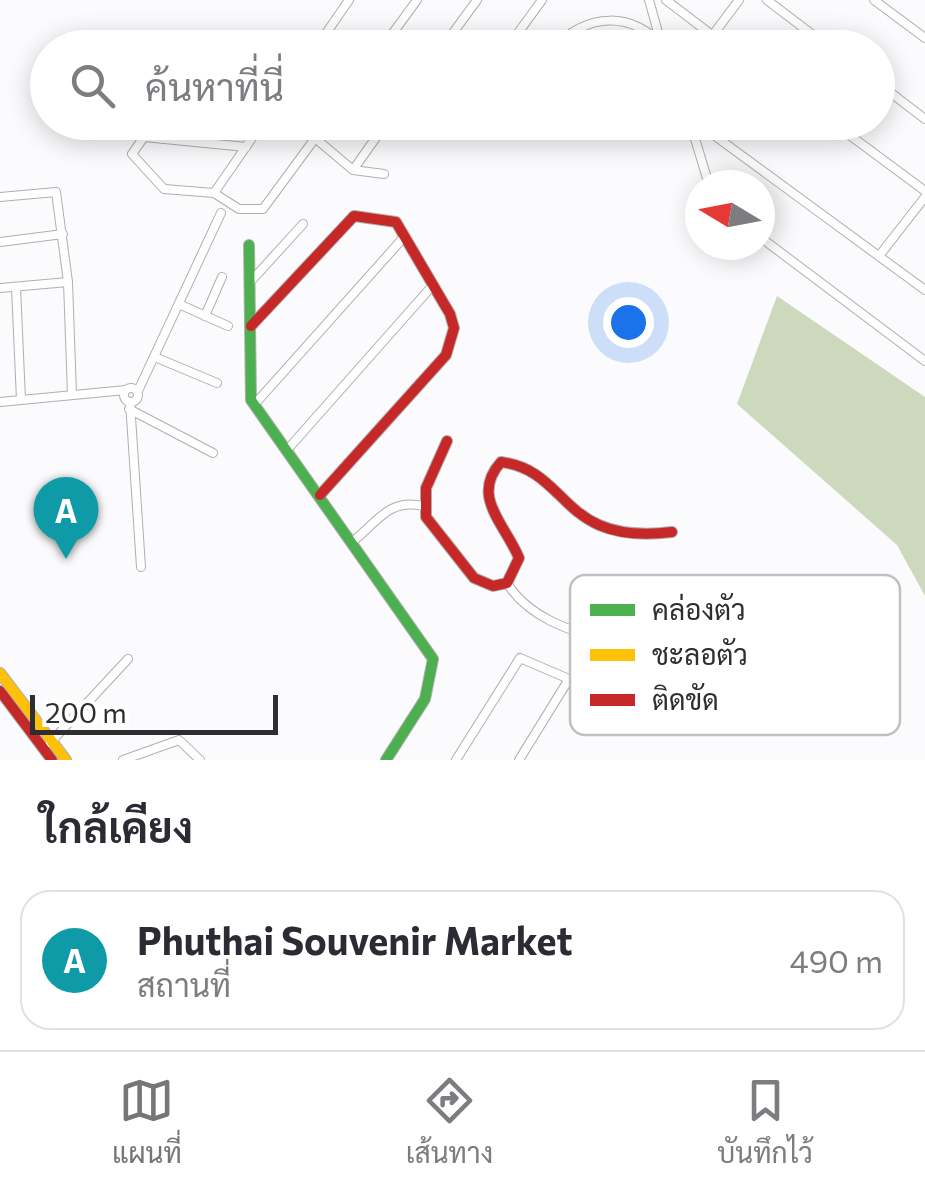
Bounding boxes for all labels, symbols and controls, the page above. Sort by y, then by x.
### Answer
search box [30,30,895,140]
icon: search [65,58,120,113]
text: ค้นหาที่นี่ [145,62,284,109]
north arrow [685,170,775,260]
your location [603,297,654,348]
pin: A [34,476,98,559]
legend [570,575,900,735]
text: คล่องตัว [652,592,746,626]
text: ชะลอตัว [652,637,748,671]
text: ติดขัด [652,682,719,716]
scale bar [30,690,278,734]
text: 200 m [45,695,127,729]
text: ใกล้เคียง [40,800,193,852]
text: Phuthai Souvenir Market [137,916,572,963]
text: A [63,940,86,980]
text: 490 m [789,940,883,980]
text: สถานที่ [137,964,231,1004]
tab: แผนที่ [112,1073,182,1169]
tab: เส้นทาง [406,1073,493,1169]
tab: บันทึกไว้ [717,1073,813,1169]

